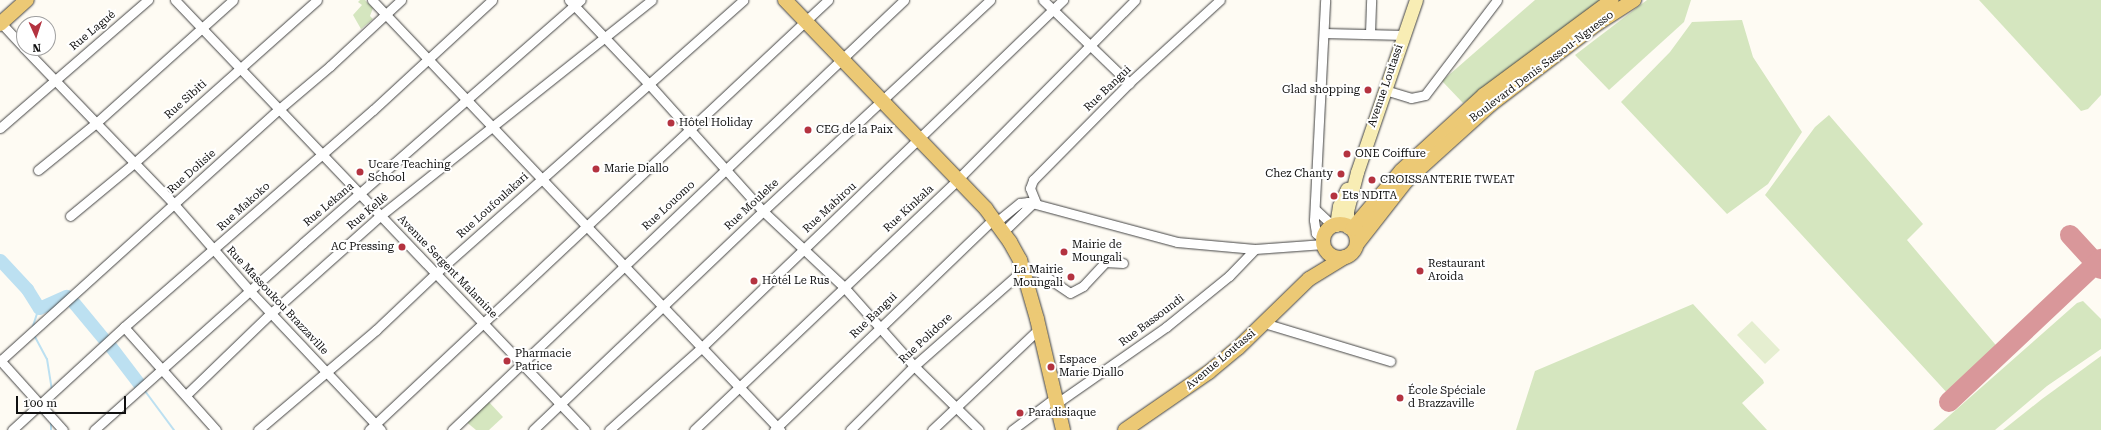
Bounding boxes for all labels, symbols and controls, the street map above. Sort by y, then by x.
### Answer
street label: Rue Lagué [68,8,118,54]
street label: Boulevard Denis Sassou-Nguesso [1468,9,1616,125]
north arrow [16,16,56,56]
text: N [32,41,41,54]
street label: Avenue Loutassi [1366,43,1406,129]
street label: Rue Bangui [1082,63,1134,115]
street label: Rue Sibiti [162,78,210,122]
place label: Glad shopping [1282,83,1360,97]
marker: Glad shopping [1363,85,1373,95]
place label: Hôtel Holiday [679,116,753,130]
marker: Hôtel Holiday [666,118,676,128]
place label: CEG de la Paix [816,123,893,137]
marker: CEG de la Paix [803,125,813,135]
street label: Rue Dolisie [165,147,219,197]
place label: ONE Coiffure [1355,147,1426,161]
marker: ONE Coiffure [1342,149,1352,159]
place label: Ucare Teaching School [368,159,450,185]
place label: Marie Diallo [604,162,669,176]
marker: Marie Diallo [591,164,601,174]
marker: Ucare Teaching School [355,167,365,177]
place label: Chez Chanty [1265,167,1333,181]
marker: Chez Chanty [1336,169,1346,179]
street label: Rue Loufoulakari [455,171,531,241]
place label: CROISSANTERIE TWEAT [1380,173,1515,187]
marker: CROISSANTERIE TWEAT [1367,175,1377,185]
street label: Rue Mouleke [722,177,782,233]
street label: Rue Louomo [640,178,698,234]
street label: Rue Makoko [215,180,273,234]
street label: Rue Lekana [301,180,357,230]
street label: Rue Mabirou [801,180,859,236]
street label: Rue Kinkala [881,183,937,235]
place label: Ets NDITA [1342,189,1397,203]
street label: Rue Kellé [345,191,391,233]
marker: Ets NDITA [1329,191,1339,201]
street label: Avenue Sergent Malamine [394,213,500,321]
place label: Mairie de Moungali [1072,239,1122,265]
place label: AC Pressing [331,240,394,254]
marker: AC Pressing [397,242,407,252]
street label: Rue Massoukou Brazzaville [223,244,331,358]
marker: Mairie de Moungali [1059,247,1069,257]
place label: Restaurant Aroida [1428,258,1485,284]
place label: La Mairie Moungali [1013,264,1063,290]
marker: Restaurant Aroida [1415,266,1425,276]
marker: La Mairie Moungali [1066,272,1076,282]
place label: Hôtel Le Rus [762,274,829,288]
marker: Hôtel Le Rus [749,276,759,286]
street label: Rue Bangui [848,290,900,342]
street label: Rue Bassoundi [1117,292,1187,350]
street label: Rue Polidore [897,311,955,367]
street label: Avenue Loutassi [1184,327,1258,393]
place label: Pharmacie Patrice [515,348,571,374]
place label: Espace Marie Diallo [1059,354,1124,380]
marker: Pharmacie Patrice [502,356,512,366]
marker: Espace Marie Diallo [1046,362,1056,372]
place label: École Spéciale d Brazzaville [1408,385,1485,411]
scale bar [18,388,128,414]
marker: École Spéciale d Brazzaville [1395,393,1405,403]
text: 100 m [23,396,57,410]
place label: Paradisiaque [1028,406,1096,420]
marker: Paradisiaque [1015,408,1025,418]

